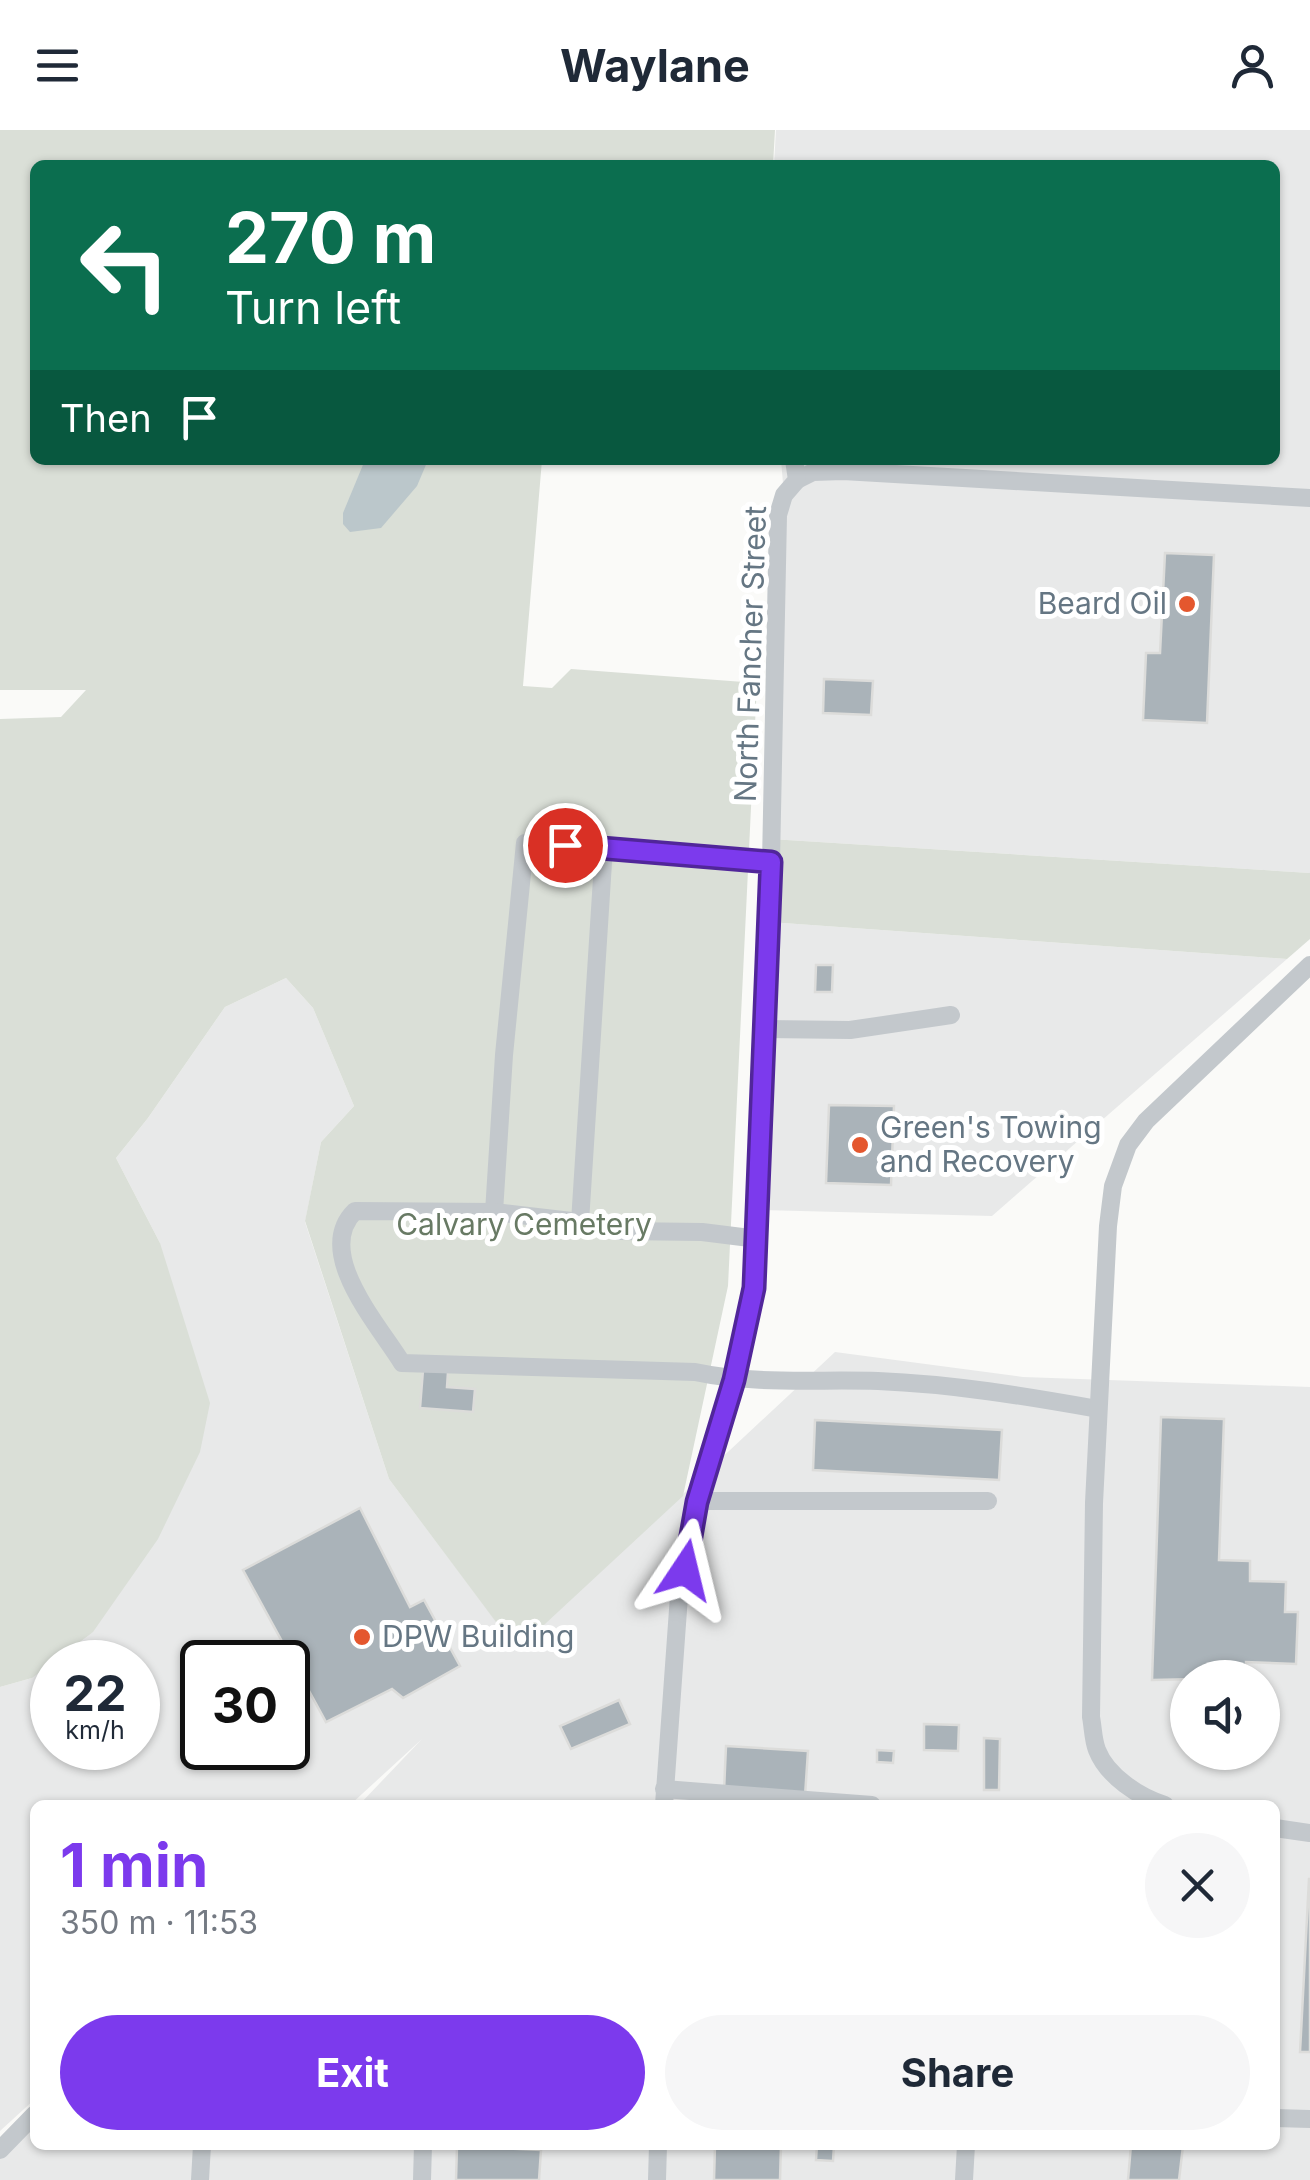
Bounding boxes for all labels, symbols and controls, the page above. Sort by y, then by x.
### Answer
icon: menu [30,38,85,93]
text: Waylane [560,38,750,93]
icon: person [1225,38,1280,93]
text: 270 m [225,195,436,280]
icon: left [60,200,190,330]
text: Turn left [225,280,401,335]
icon: arrive [172,390,227,445]
text: Then [60,395,152,441]
street label: North Fancher Street [727,505,773,803]
place label: Beard Oil [1038,585,1167,621]
marker: Beard Oil [1176,593,1198,615]
pin [523,803,608,888]
icon: arrive [538,818,593,873]
place label: Green's Towing and Recovery [880,1109,1102,1179]
marker: Green's Towing and Recovery [849,1134,871,1156]
park label: Calvary Cemetery [396,1206,652,1242]
position arrow [633,1518,737,1622]
place label: DPW Building [382,1618,574,1654]
marker: DPW Building [351,1626,373,1648]
speed limit sign: 30 [180,1640,310,1770]
map controls [1170,1660,1280,1770]
button: sound [1170,1660,1280,1770]
text: 22 [64,1663,127,1723]
text: km/h [65,1715,125,1745]
text: 1 min [60,1829,208,1901]
button: close [1145,1833,1250,1938]
text: 350 m · 11:53 [60,1903,258,1942]
button: Exit [60,2015,645,2130]
button: Share [665,2015,1250,2130]

